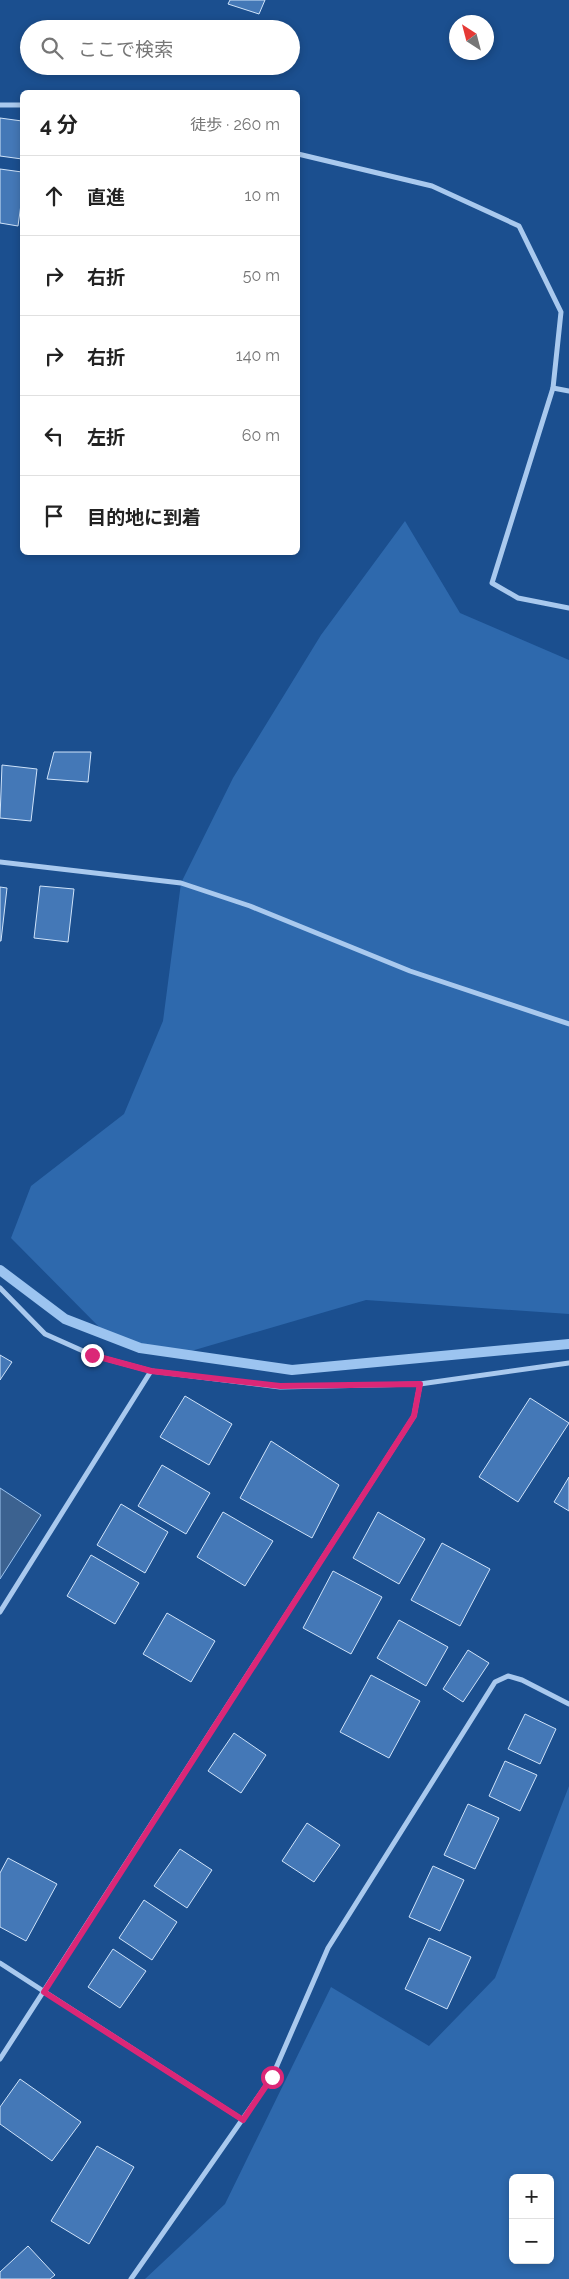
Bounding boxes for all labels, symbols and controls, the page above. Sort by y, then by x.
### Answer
north arrow [449,15,494,60]
search box [20,20,300,75]
icon: search [38,34,66,62]
text: ここで検索 [78,38,173,60]
text: 4 分 [40,112,78,137]
text: 徒歩 · 260 m [190,115,280,134]
icon: ahead [40,182,68,210]
text: 直進 [87,186,125,208]
text: 10 m [245,186,280,205]
icon: right [40,262,68,290]
text: 右折 [87,266,125,288]
text: 50 m [243,266,280,285]
icon: right [40,342,68,370]
text: 右折 [87,346,125,368]
text: 140 m [236,346,280,365]
icon: left [40,422,68,450]
text: 左折 [87,426,125,448]
text: 60 m [242,426,280,445]
icon: arrive [40,502,68,530]
text: 目的地に到着 [87,506,201,528]
route end [81,1344,104,1367]
route start [261,2066,284,2089]
map controls [509,2174,554,2264]
button: + [509,2174,554,2219]
button: − [509,2219,554,2264]

